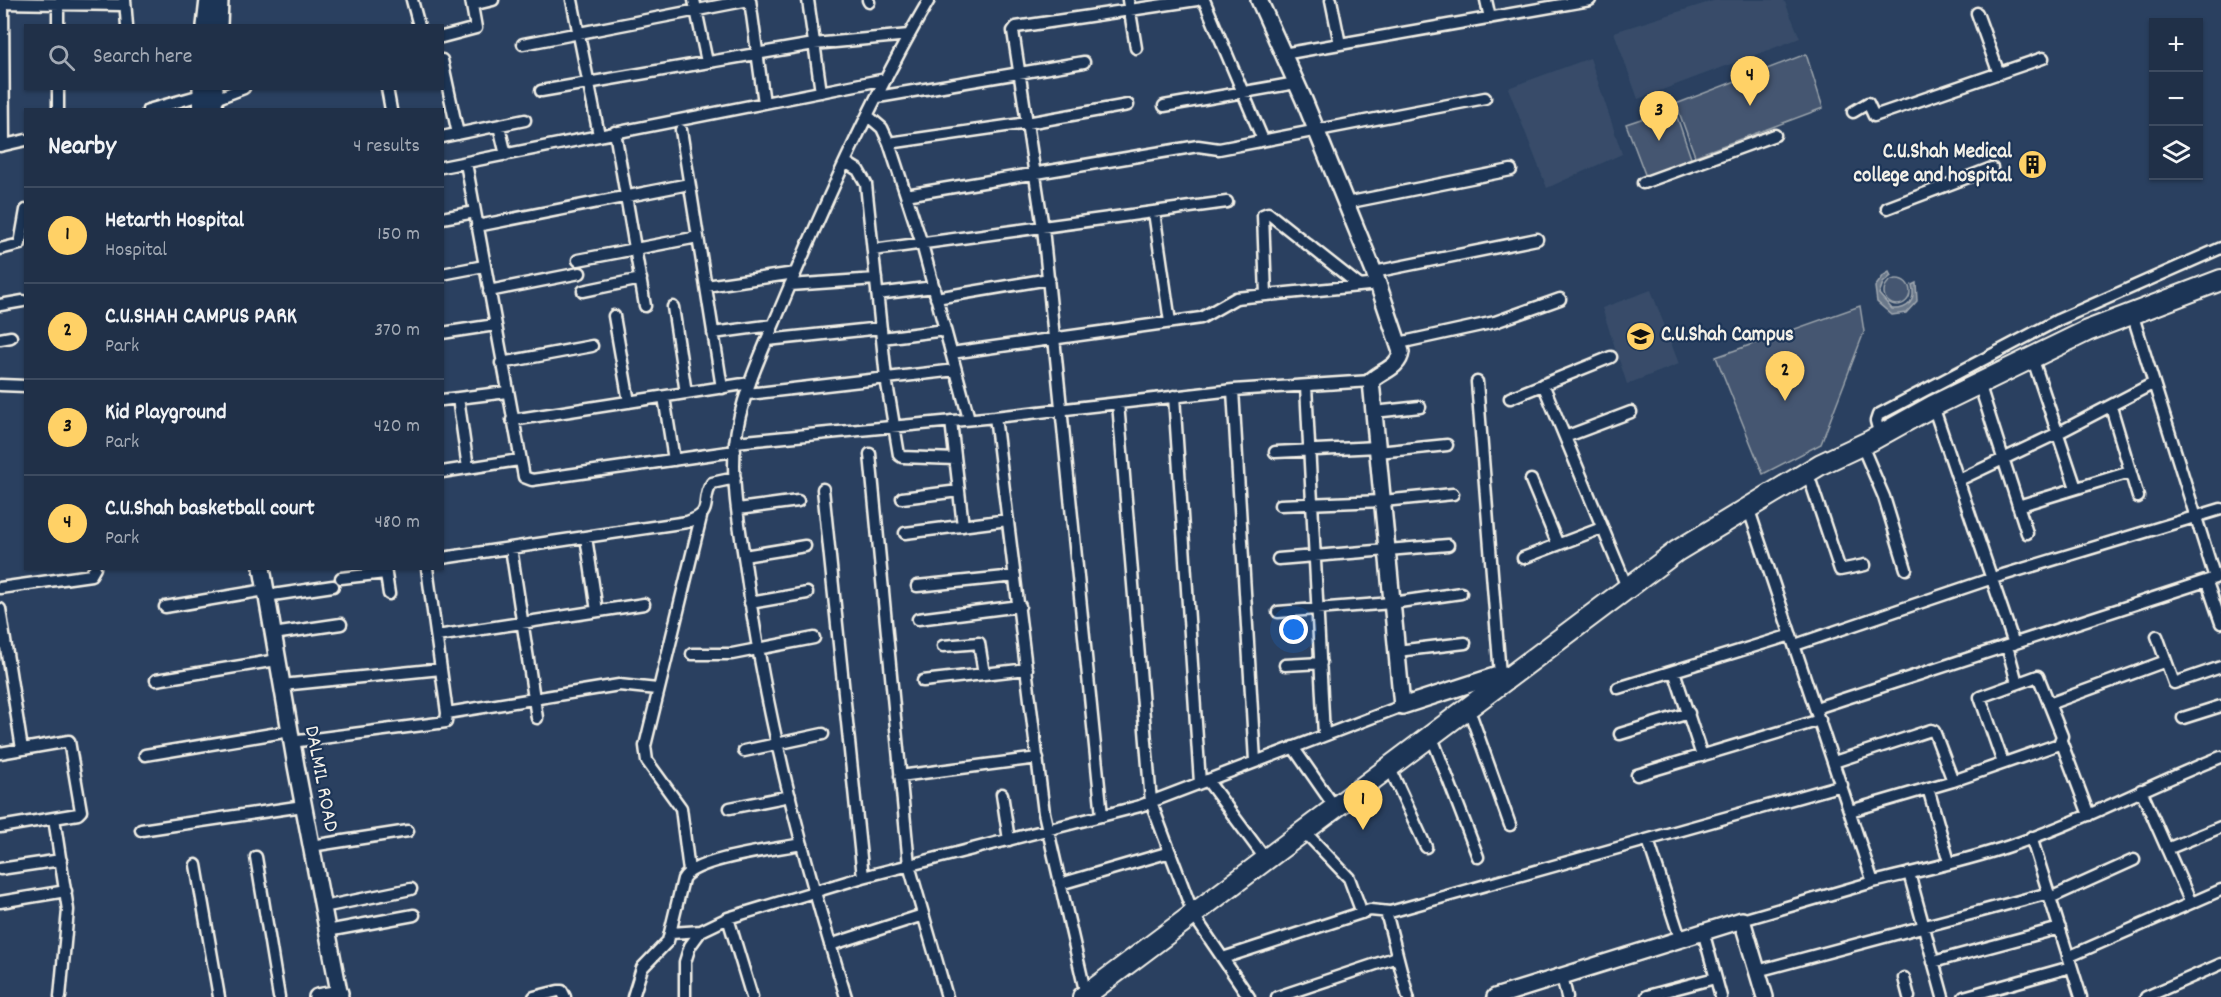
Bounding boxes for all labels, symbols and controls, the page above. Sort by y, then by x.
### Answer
map controls [2149,18,2203,180]
button: + [2149,18,2203,72]
search box [24,24,444,90]
icon: search [45,41,78,74]
text: Search here [93,42,192,73]
pin: 4 [1730,57,1770,106]
button: − [2149,72,2203,126]
pin: 3 [1640,92,1678,141]
button: layers [2149,126,2203,180]
text: Nearby [48,129,116,166]
text: 4 results [353,133,420,161]
place label: C.U.Shah Medical college and hospital [1854,138,2013,192]
building icon: C.U.Shah Medical college and hospital [2017,149,2049,181]
text: Hetarth Hospital [105,206,244,237]
text: 1 [65,221,70,249]
text: 150 m [377,221,420,249]
text: Hospital [105,237,167,265]
text: C.U.SHAH CAMPUS PARK [105,302,297,333]
text: 2 [63,317,72,345]
text: 370 m [374,317,420,345]
school or university icon: C.U.Shah Campus [1624,320,1656,352]
place label: C.U.Shah Campus [1661,321,1794,351]
text: Park [105,333,139,361]
pin: 2 [1766,352,1804,401]
text: Kid Playground [105,398,227,429]
text: 3 [63,413,72,441]
text: 420 m [374,413,420,441]
text: Park [105,429,139,457]
text: C.U.Shah basketball court [105,494,315,525]
text: 4 [63,509,72,537]
text: 480 m [374,509,420,537]
text: Park [105,525,139,553]
your location [1279,615,1308,644]
street label: DALMIL ROAD [295,723,345,835]
pin: 1 [1344,780,1382,830]

